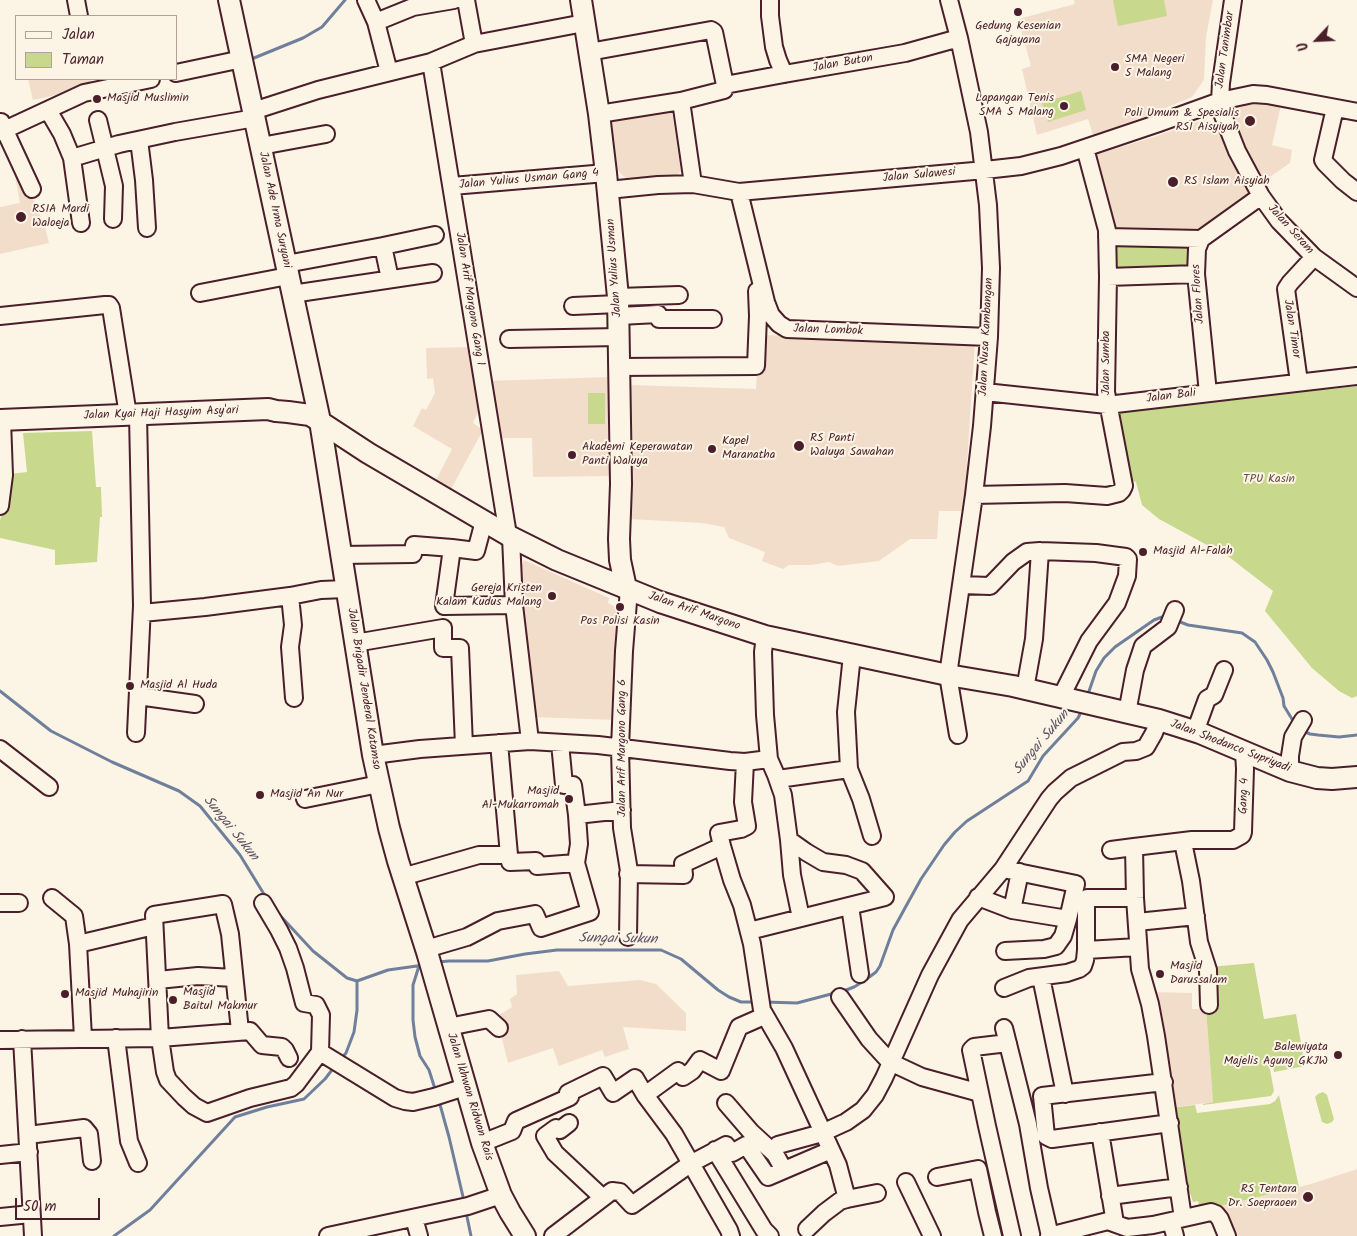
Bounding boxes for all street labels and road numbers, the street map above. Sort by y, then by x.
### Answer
street label: Jalan Tanimbar [1213,10,1239,90]
street label: Jalan Buton [812,52,874,76]
street label: Jalan Ade Irma Suryani [255,150,293,270]
street label: Jalan Sulawesi [882,166,956,186]
street label: Jalan Yulius Usman Gang 4 [458,167,600,193]
street label: Jalan Seram [1264,202,1316,258]
street label: Jalan Yulius Usman [604,218,626,318]
street label: Jalan Arif Margono Gang 1 [451,231,487,367]
street label: Jalan Flores [1190,263,1208,325]
street label: Jalan Nusa Kambangan [977,277,997,397]
street label: Jalan Timor [1279,299,1303,359]
street label: Jalan Lombok [793,323,863,339]
street label: Jalan Sumba [1100,331,1114,395]
street label: Jalan Bali [1145,387,1197,407]
street label: Jalan Kyai Haji Hasyim Asy'ari [83,404,239,424]
street label: Jalan Arif Margono [646,589,742,635]
street label: Jalan Brigadir Jenderal Katamso [343,607,383,771]
street label: Jalan Arif Margono Gang 6 [616,679,630,817]
street label: Jalan Shodanco Supriyadi [1168,717,1292,777]
street label: Gang 4 [1237,778,1253,814]
street label: Jalan Ikhwan Ridwan Rais [443,1031,495,1163]

